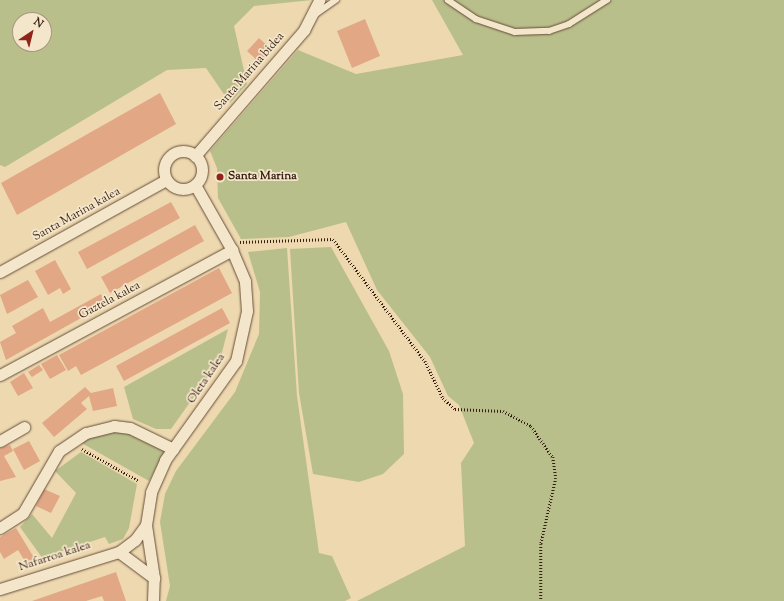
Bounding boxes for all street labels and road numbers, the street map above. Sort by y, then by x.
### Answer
street label: Santa Marina bidea [212,30,288,114]
street label: Santa Marina kalea [31,185,123,245]
street label: Gaztela kalea [77,279,143,323]
street label: Oleta kalea [185,351,229,407]
street label: Nafarroa kalea [17,539,93,575]

